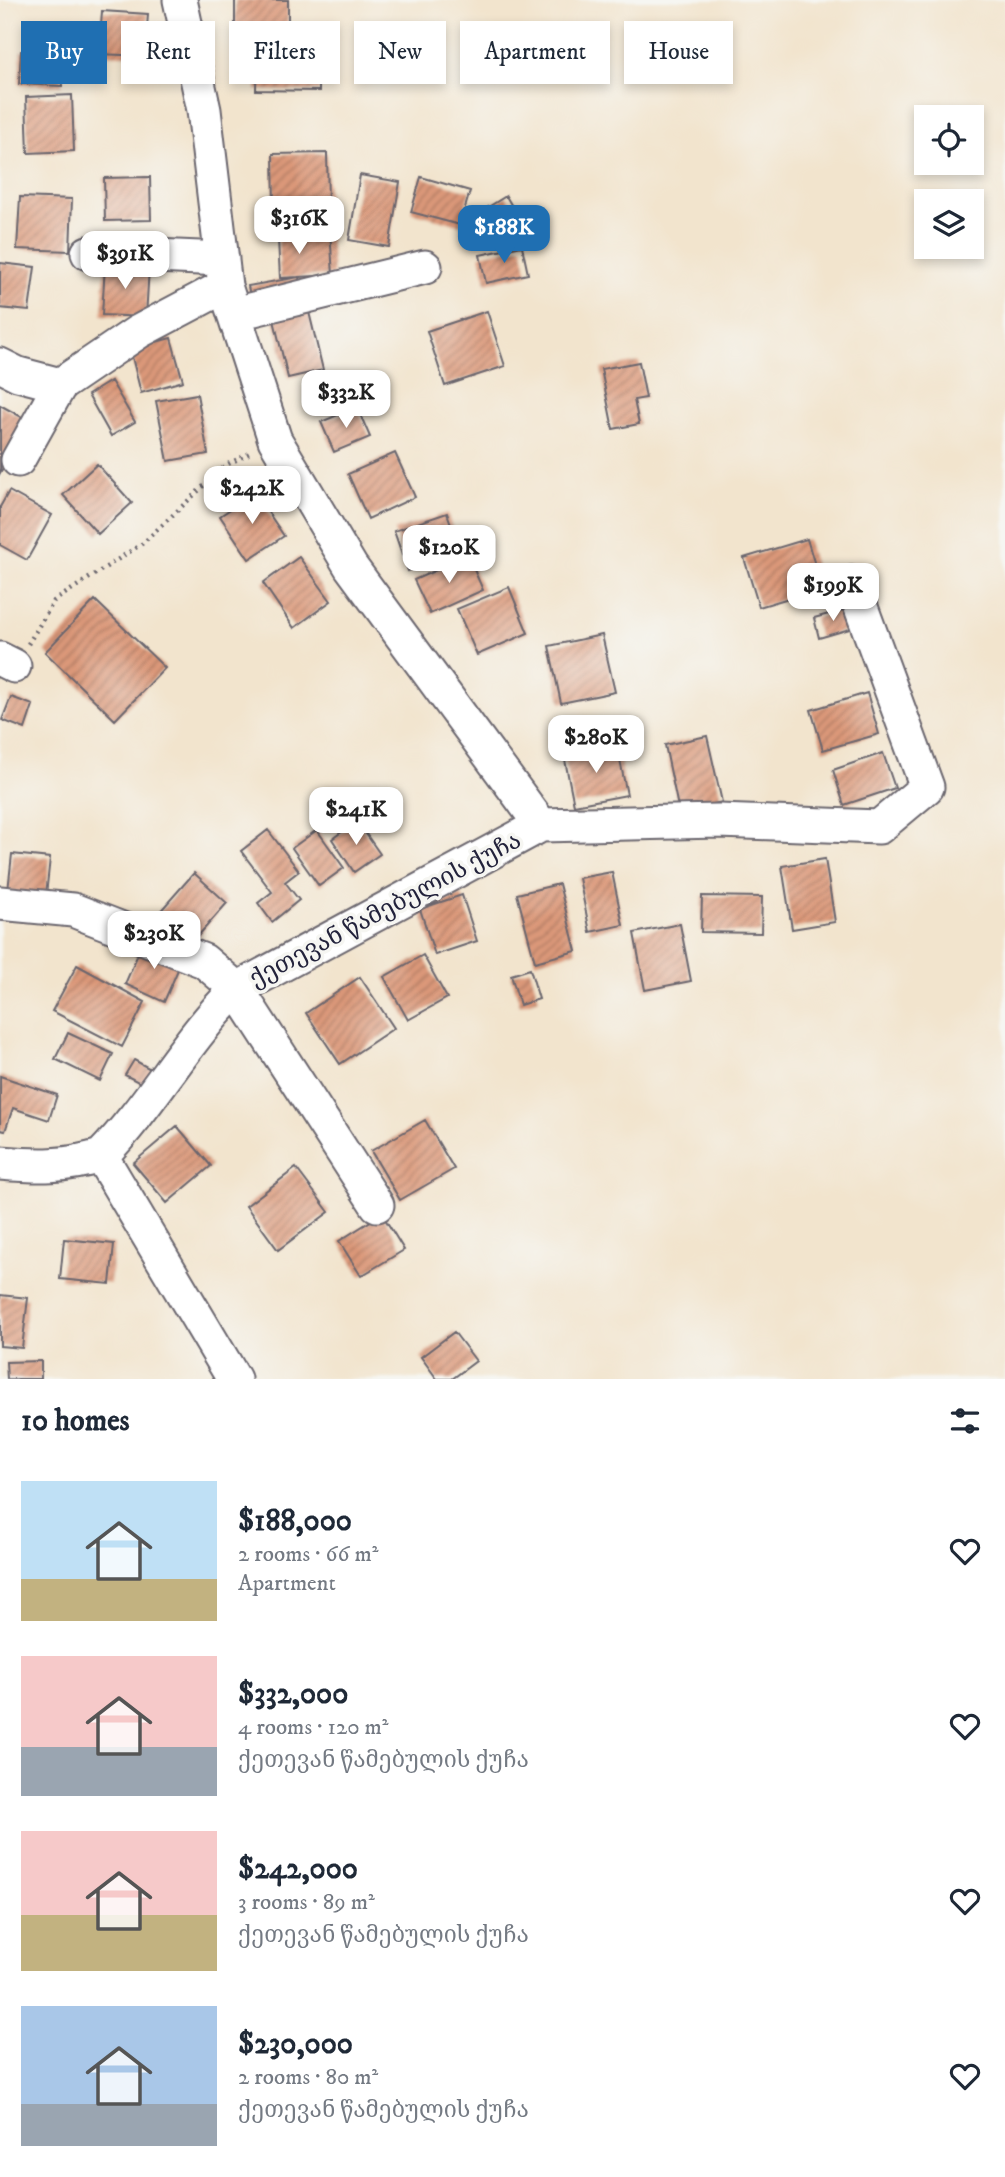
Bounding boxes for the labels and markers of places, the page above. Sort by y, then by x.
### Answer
pin: $316K [250,196,348,256]
pin: $188K [455,205,553,265]
pin: $391K [76,232,174,291]
pin: $332K [297,370,395,430]
pin: $242K [203,466,301,526]
pin: $120K [400,526,498,585]
pin: $199K [784,564,882,623]
pin: $280K [547,716,645,775]
pin: $241K [307,788,405,847]
pin: $230K [105,912,203,971]

